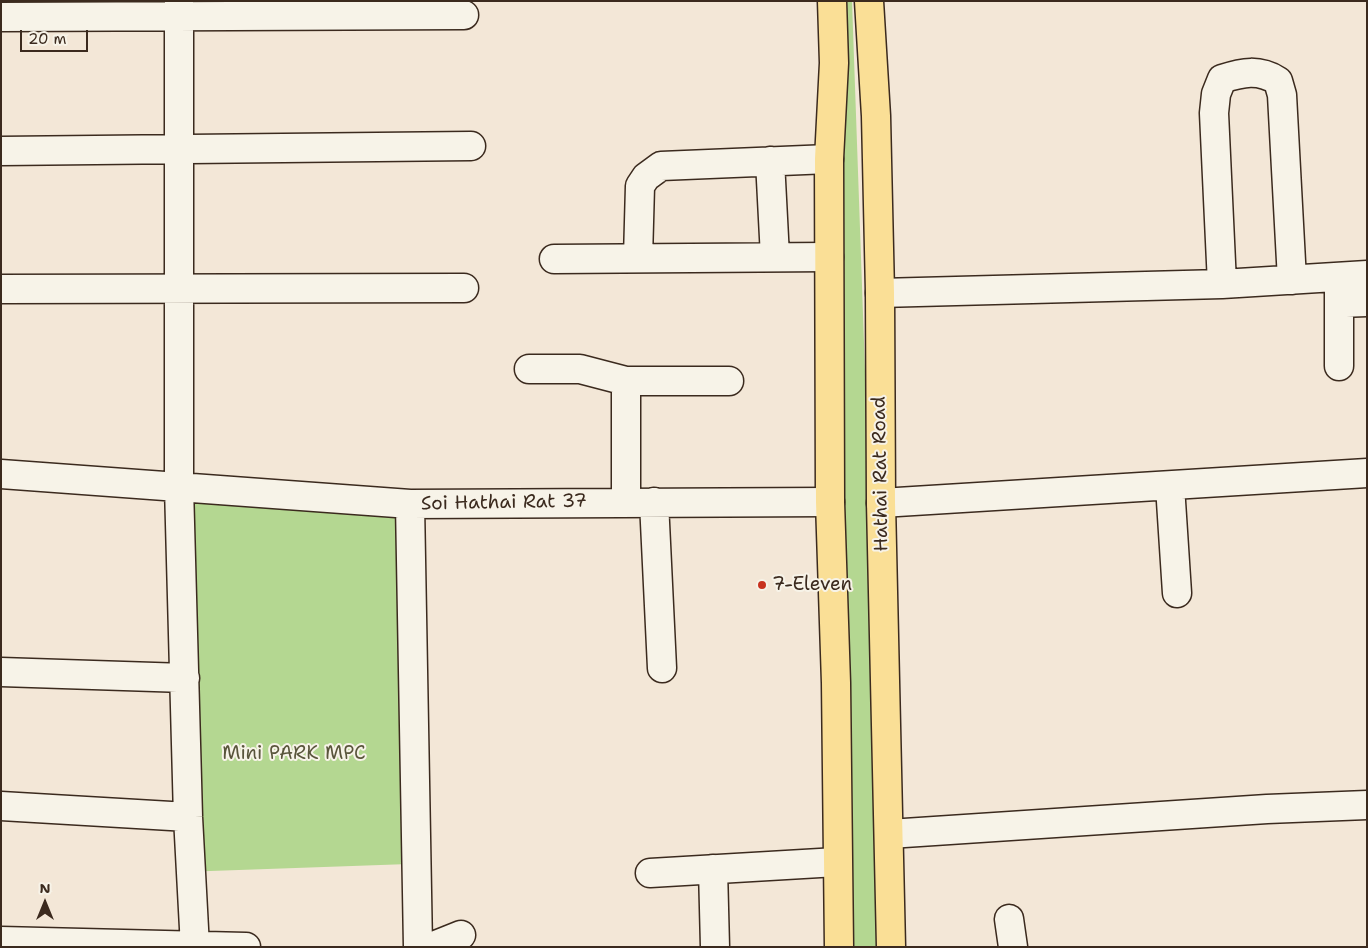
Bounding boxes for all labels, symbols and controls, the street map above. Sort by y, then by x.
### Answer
scale bar [22,20,90,52]
text: 20 m [28,29,67,49]
street label: Hathai Rat Road [868,396,894,552]
street label: Soi Hathai Rat 37 [421,490,587,516]
place label: 7-Eleven [772,574,852,596]
marker: 7-Eleven [756,579,768,591]
park label: Mini PARK MPC [222,743,366,765]
north arrow [20,878,70,928]
text: N [39,879,51,897]

